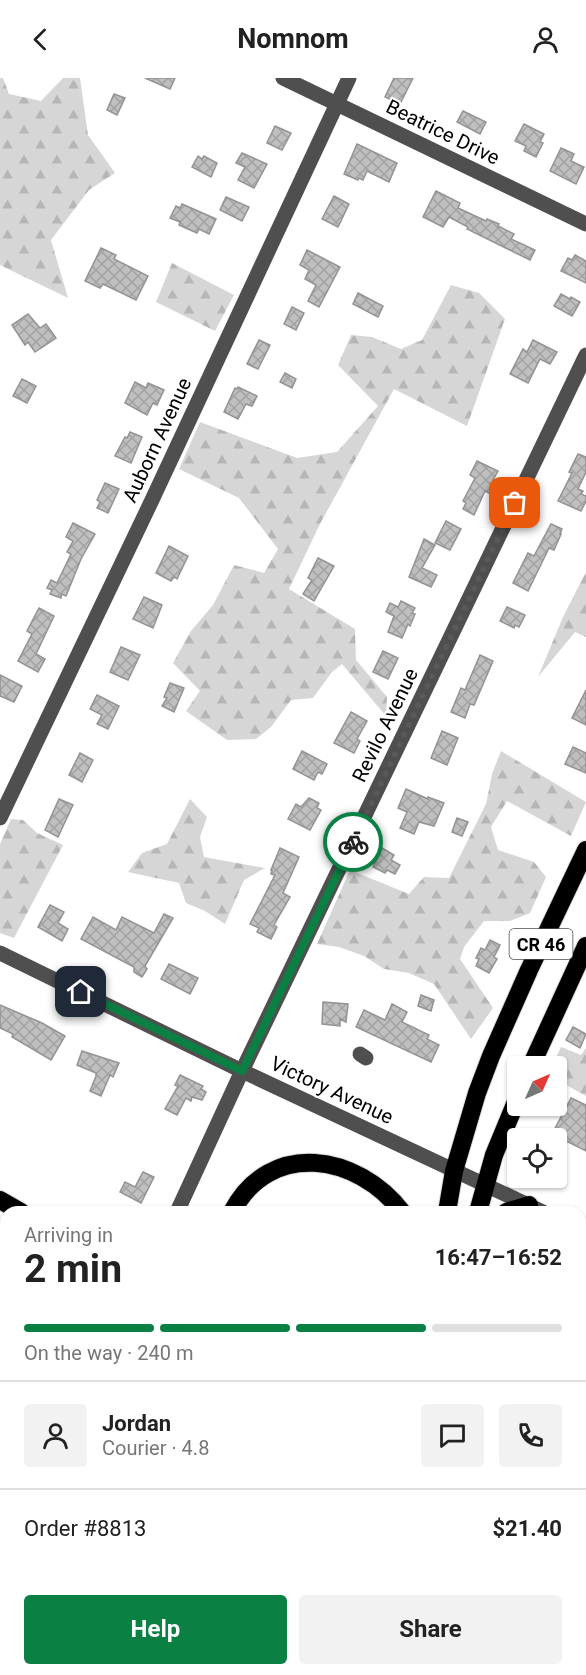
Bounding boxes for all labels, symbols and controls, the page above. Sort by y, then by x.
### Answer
icon: back [24,23,57,56]
text: Nomnom [237,23,349,55]
icon: person [529,23,562,56]
street label: Beatrice Drive [382,94,504,170]
street label: Auborn Avenue [118,374,196,506]
pin [489,477,540,528]
icon: bag [498,486,531,519]
street label: Revilo Avenue [347,664,423,786]
courier [323,812,383,872]
icon: bike [337,826,370,859]
road number: CR 46 [510,929,572,959]
pin [55,966,106,1017]
icon: home [64,975,97,1008]
street label: Victory Avenue [267,1051,397,1129]
north arrow [507,1056,567,1116]
map controls [507,1056,567,1188]
button: locate [507,1128,567,1188]
text: Arriving in [24,1223,113,1247]
text: 16:47–16:52 [435,1245,562,1270]
text: 2 min [24,1246,122,1292]
text: On the way · 240 m [24,1341,193,1365]
button: person [24,1404,87,1467]
button: chat [421,1404,484,1467]
button: phone [499,1404,562,1467]
text: Jordan [102,1411,171,1436]
text: Courier · 4.8 [102,1436,209,1460]
text: Order #8813 [24,1516,146,1541]
text: $21.40 [493,1516,562,1541]
button: Help [24,1595,287,1664]
button: Share [299,1595,562,1664]

